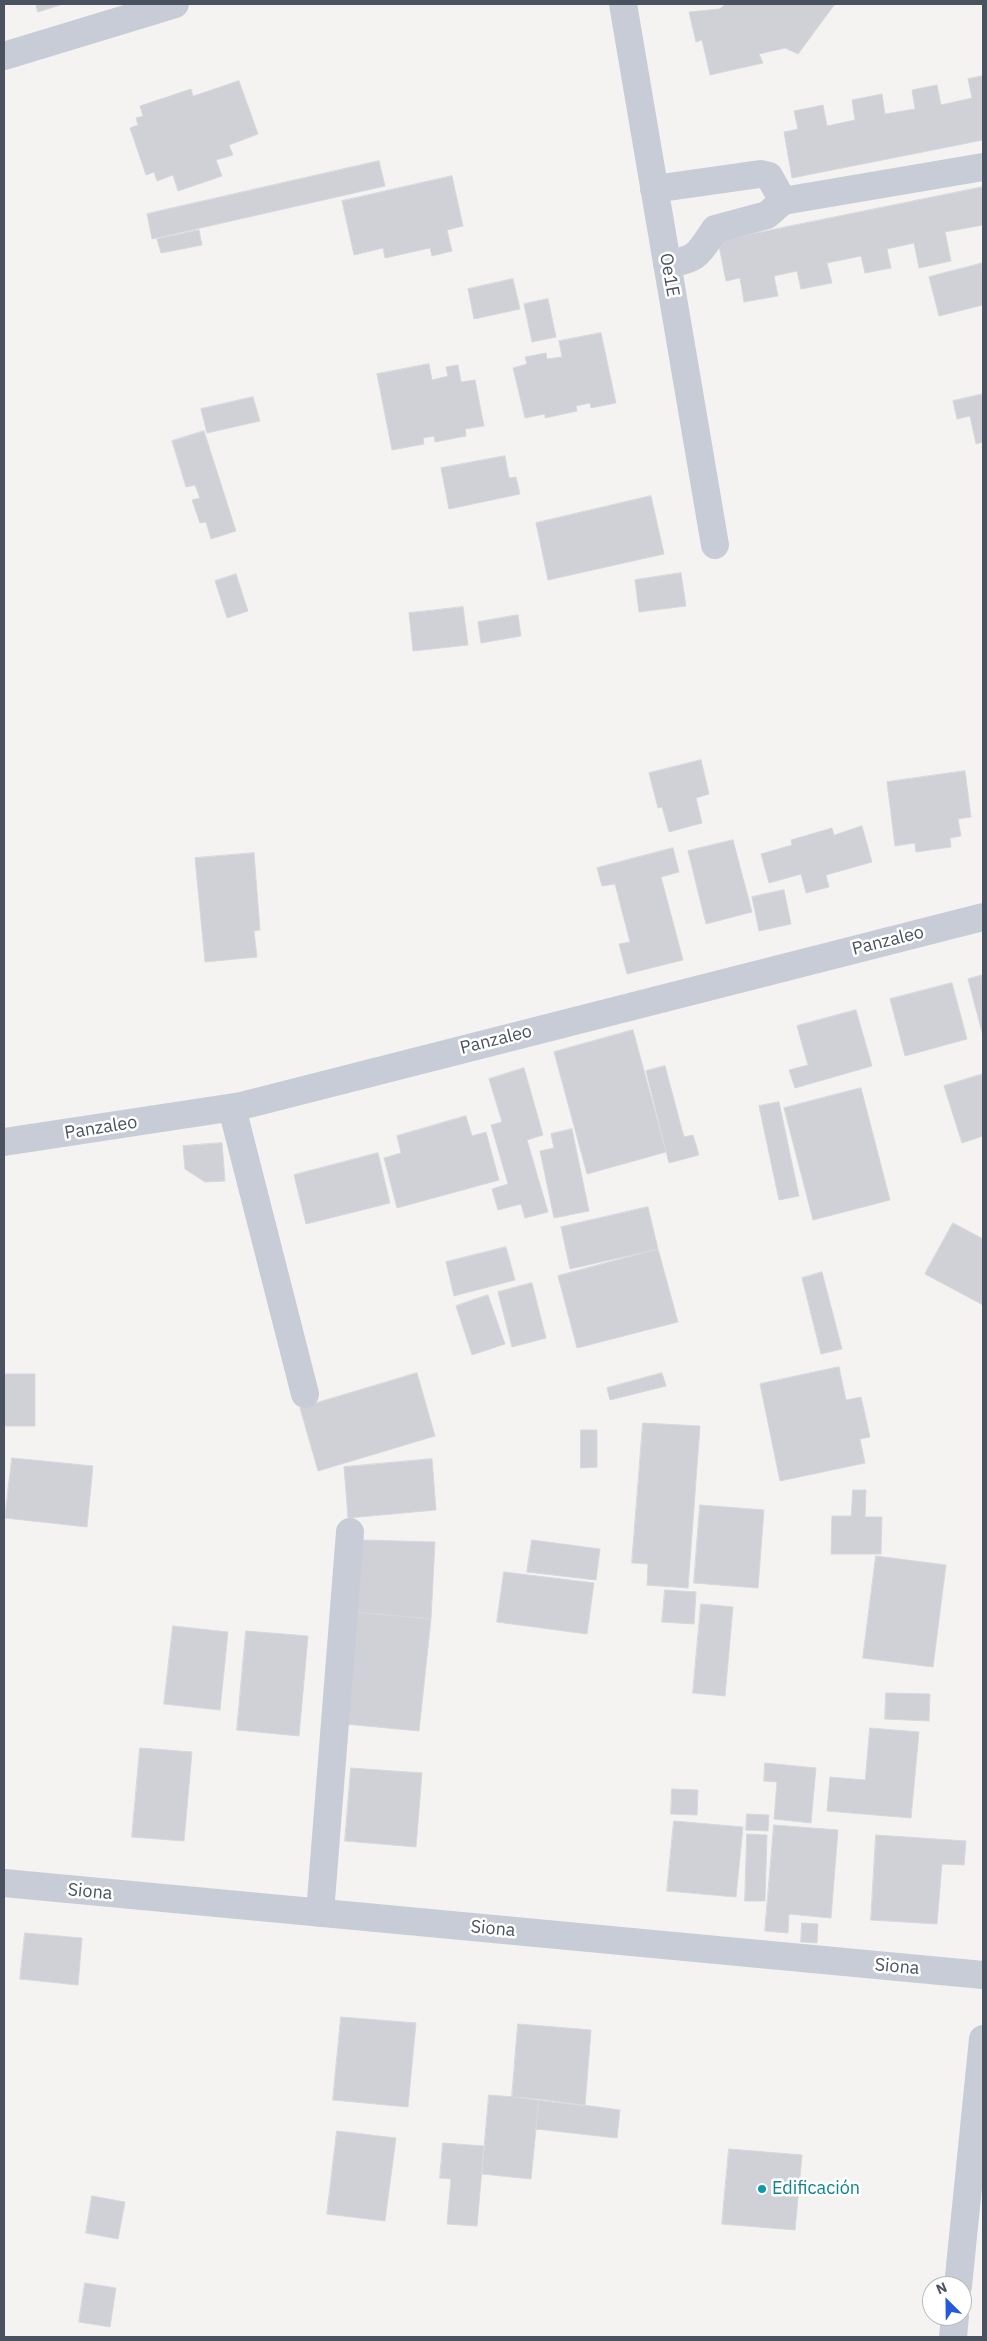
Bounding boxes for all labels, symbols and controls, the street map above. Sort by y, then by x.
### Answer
street label: Oe1E [655,251,683,299]
street label: Panzaleo [850,922,926,960]
street label: Panzaleo [458,1021,534,1059]
street label: Panzaleo [63,1112,139,1144]
street label: Siona [67,1879,113,1905]
street label: Siona [470,1916,516,1942]
street label: Siona [874,1954,920,1980]
place label: Edificación [772,2178,860,2200]
marker: Edificación [756,2183,768,2195]
north arrow [922,2276,972,2326]
text: N [933,2278,950,2298]

